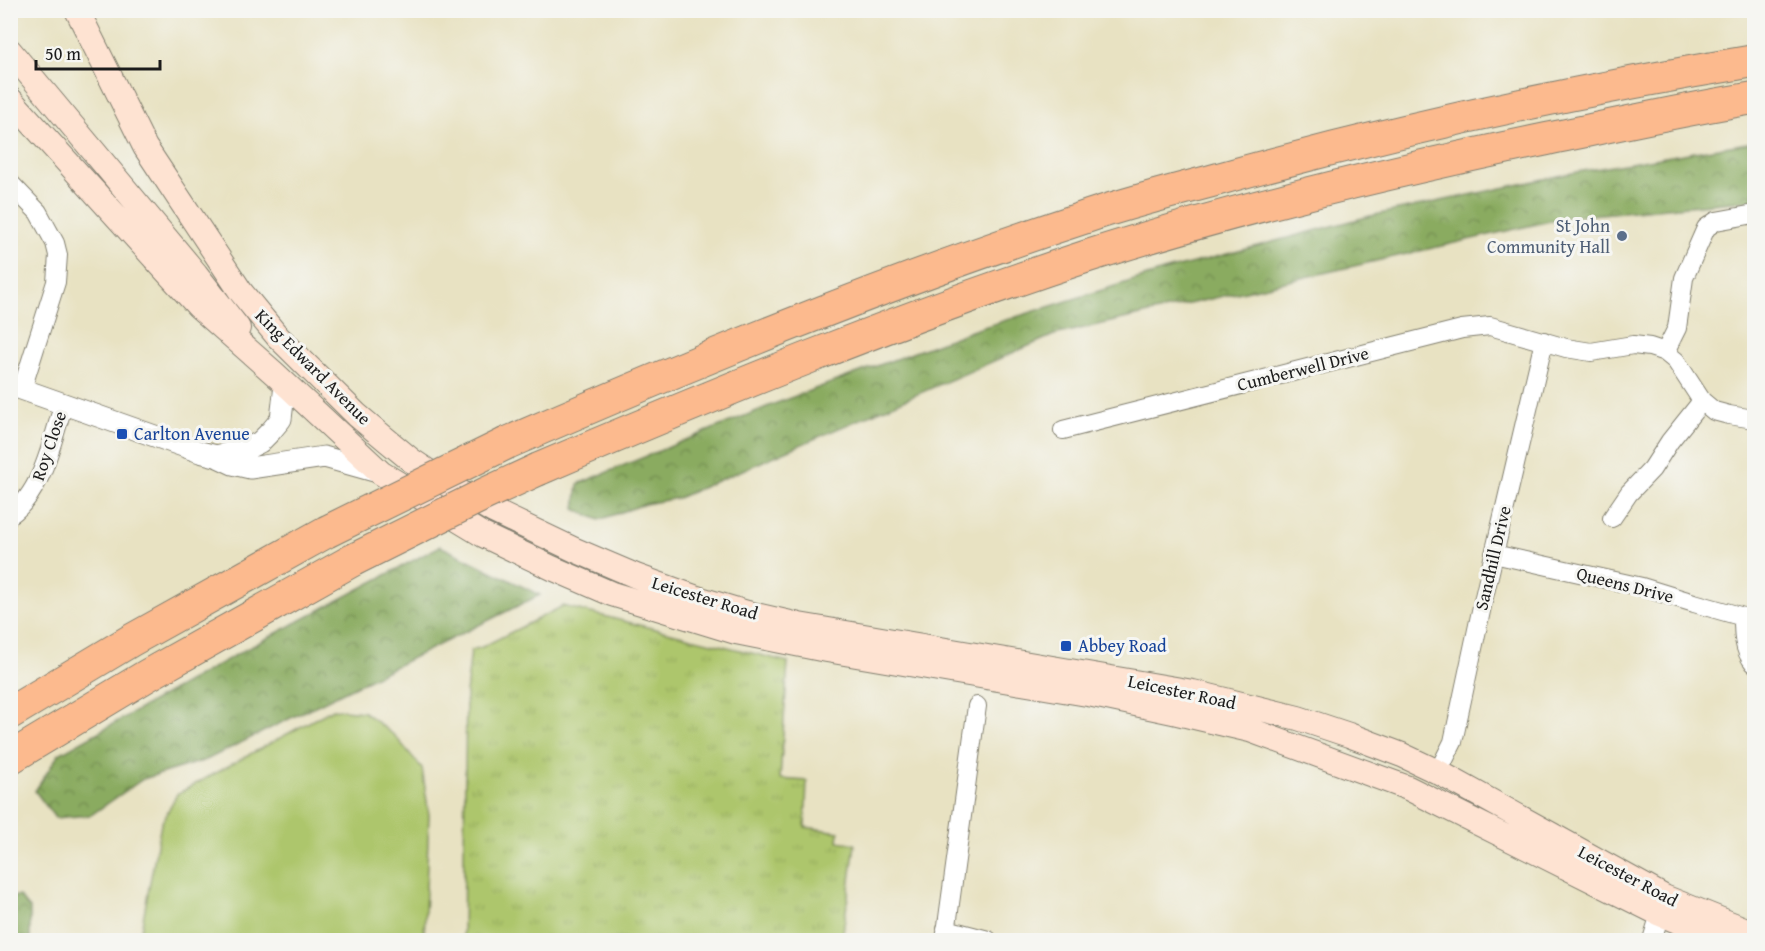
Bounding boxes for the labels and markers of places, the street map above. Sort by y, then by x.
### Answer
place label: St John Community Hall [1487,212,1610,260]
marker: St John Community Hall [1615,229,1629,243]
place label: Carlton Avenue [134,420,250,447]
marker: Carlton Avenue [115,427,129,441]
place label: Abbey Road [1078,632,1167,659]
marker: Abbey Road [1059,639,1073,653]

